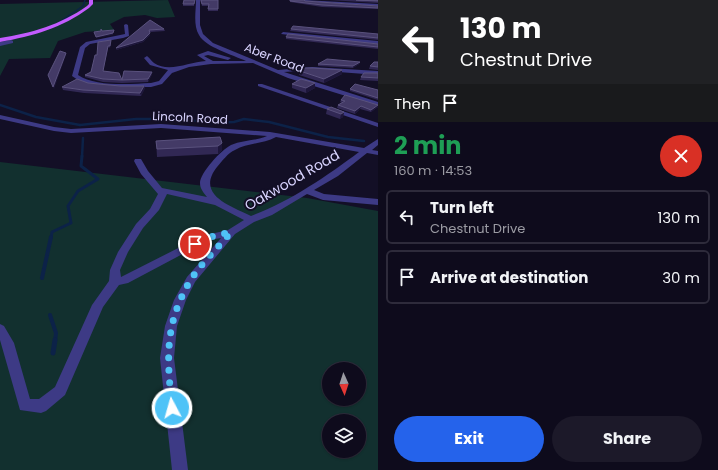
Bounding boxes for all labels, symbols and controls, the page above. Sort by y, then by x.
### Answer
text: 130 m [460,9,541,48]
icon: left [394,16,446,68]
street label: Aber Road [242,38,306,77]
text: Chestnut Drive [460,47,592,72]
icon: arrive [439,92,461,114]
text: Then [394,93,431,114]
street label: Lincoln Road [152,107,228,128]
text: 2 min [394,129,461,162]
button: close [660,135,702,177]
street label: Oakwood Road [241,145,343,215]
text: 160 m · 14:53 [394,161,472,180]
text: Turn left [430,197,494,218]
icon: left [396,206,418,228]
text: 130 m [657,207,700,228]
text: Chestnut Drive [430,219,525,238]
pin [178,227,212,261]
icon: arrive [184,233,206,255]
icon: arrive [396,266,418,288]
text: Arrive at destination [430,267,588,288]
text: 30 m [662,267,700,288]
north arrow [322,362,366,406]
map controls [322,362,366,458]
position arrow [151,387,193,429]
button: layers [322,414,366,458]
button: Exit [394,416,544,462]
button: Share [552,416,702,462]

